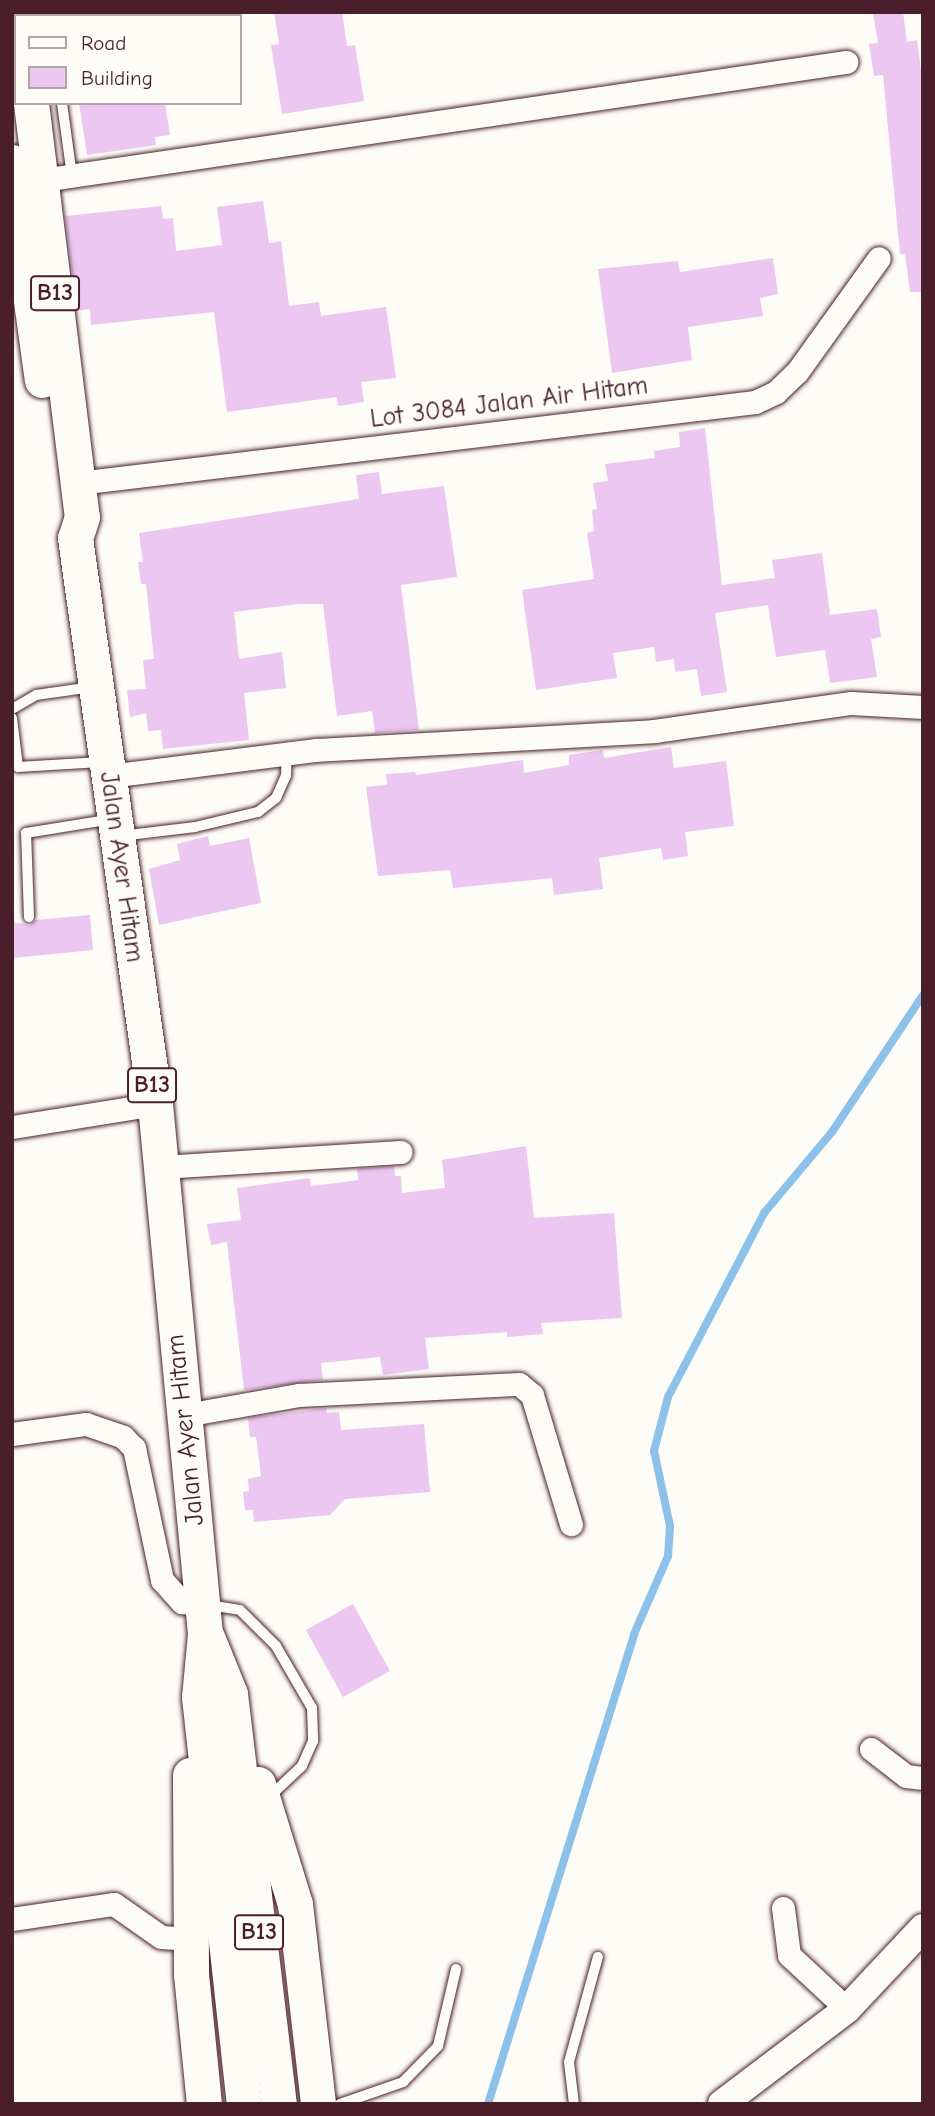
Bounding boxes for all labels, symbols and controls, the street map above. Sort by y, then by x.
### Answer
legend [14,14,242,105]
text: Road [81,31,126,55]
text: Building [81,66,153,90]
road number: B13 [29,272,81,314]
street label: Lot 3084 Jalan Air Hitam [368,370,650,436]
street label: Jalan Ayer Hitam [92,770,150,964]
road number: B13 [126,1064,178,1106]
street label: Jalan Ayer Hitam [160,1333,212,1527]
road number: B13 [233,1912,285,1952]

